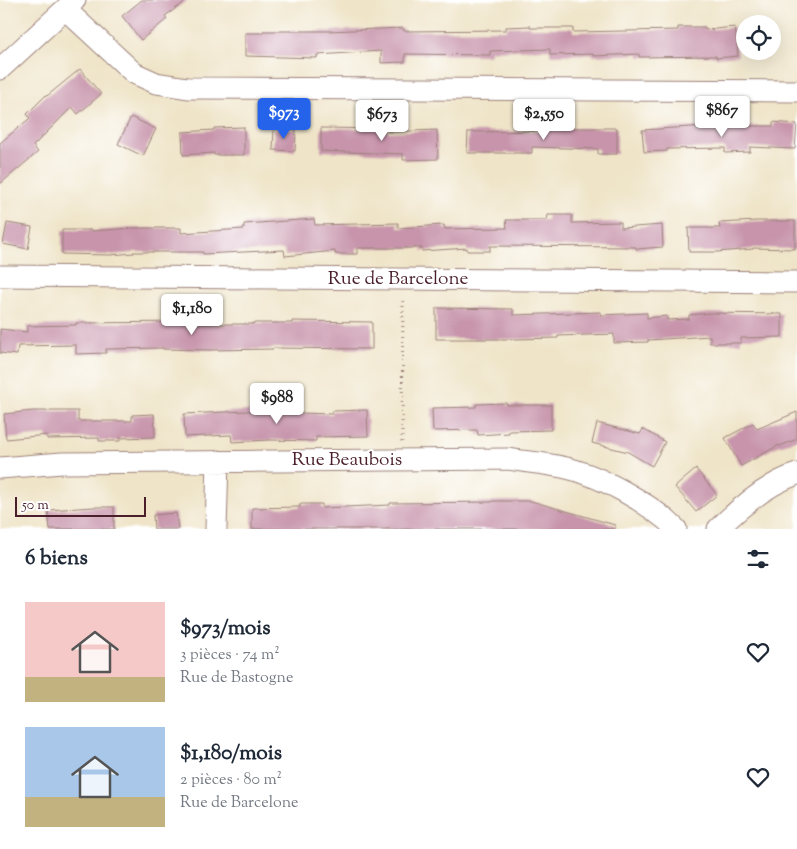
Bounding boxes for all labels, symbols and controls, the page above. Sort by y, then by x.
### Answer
map controls [736,15,781,60]
button: locate [736,15,781,60]
pin: $867 [692,96,752,138]
pin: $973 [254,98,314,140]
pin: $2,550 [503,98,585,141]
pin: $673 [352,100,412,142]
text: $867 [706,100,738,123]
text: $973 [269,102,299,125]
text: $2,550 [524,103,564,126]
text: $673 [367,104,397,127]
street label: Rue de Barcelone [328,266,469,293]
pin: $1,180 [151,294,233,336]
text: $1,180 [172,298,212,321]
pin: $988 [247,382,307,425]
text: $988 [261,387,293,410]
street label: Rue Beaubois [292,447,402,474]
scale bar [15,494,146,517]
text: 50 m [22,496,49,516]
text: 6 biens [25,544,88,574]
icon: filters [744,545,772,573]
text: $973/mois [180,614,271,644]
icon: home [65,622,125,682]
icon: heart [744,638,772,666]
text: 3 pièces · 74 m² [180,644,280,667]
text: Rue de Bastogne [180,667,293,690]
text: $1,180/mois [180,739,282,769]
icon: home [65,747,125,807]
icon: heart [744,763,772,791]
text: 2 pièces · 80 m² [180,769,282,792]
text: Rue de Barcelone [180,792,299,815]

